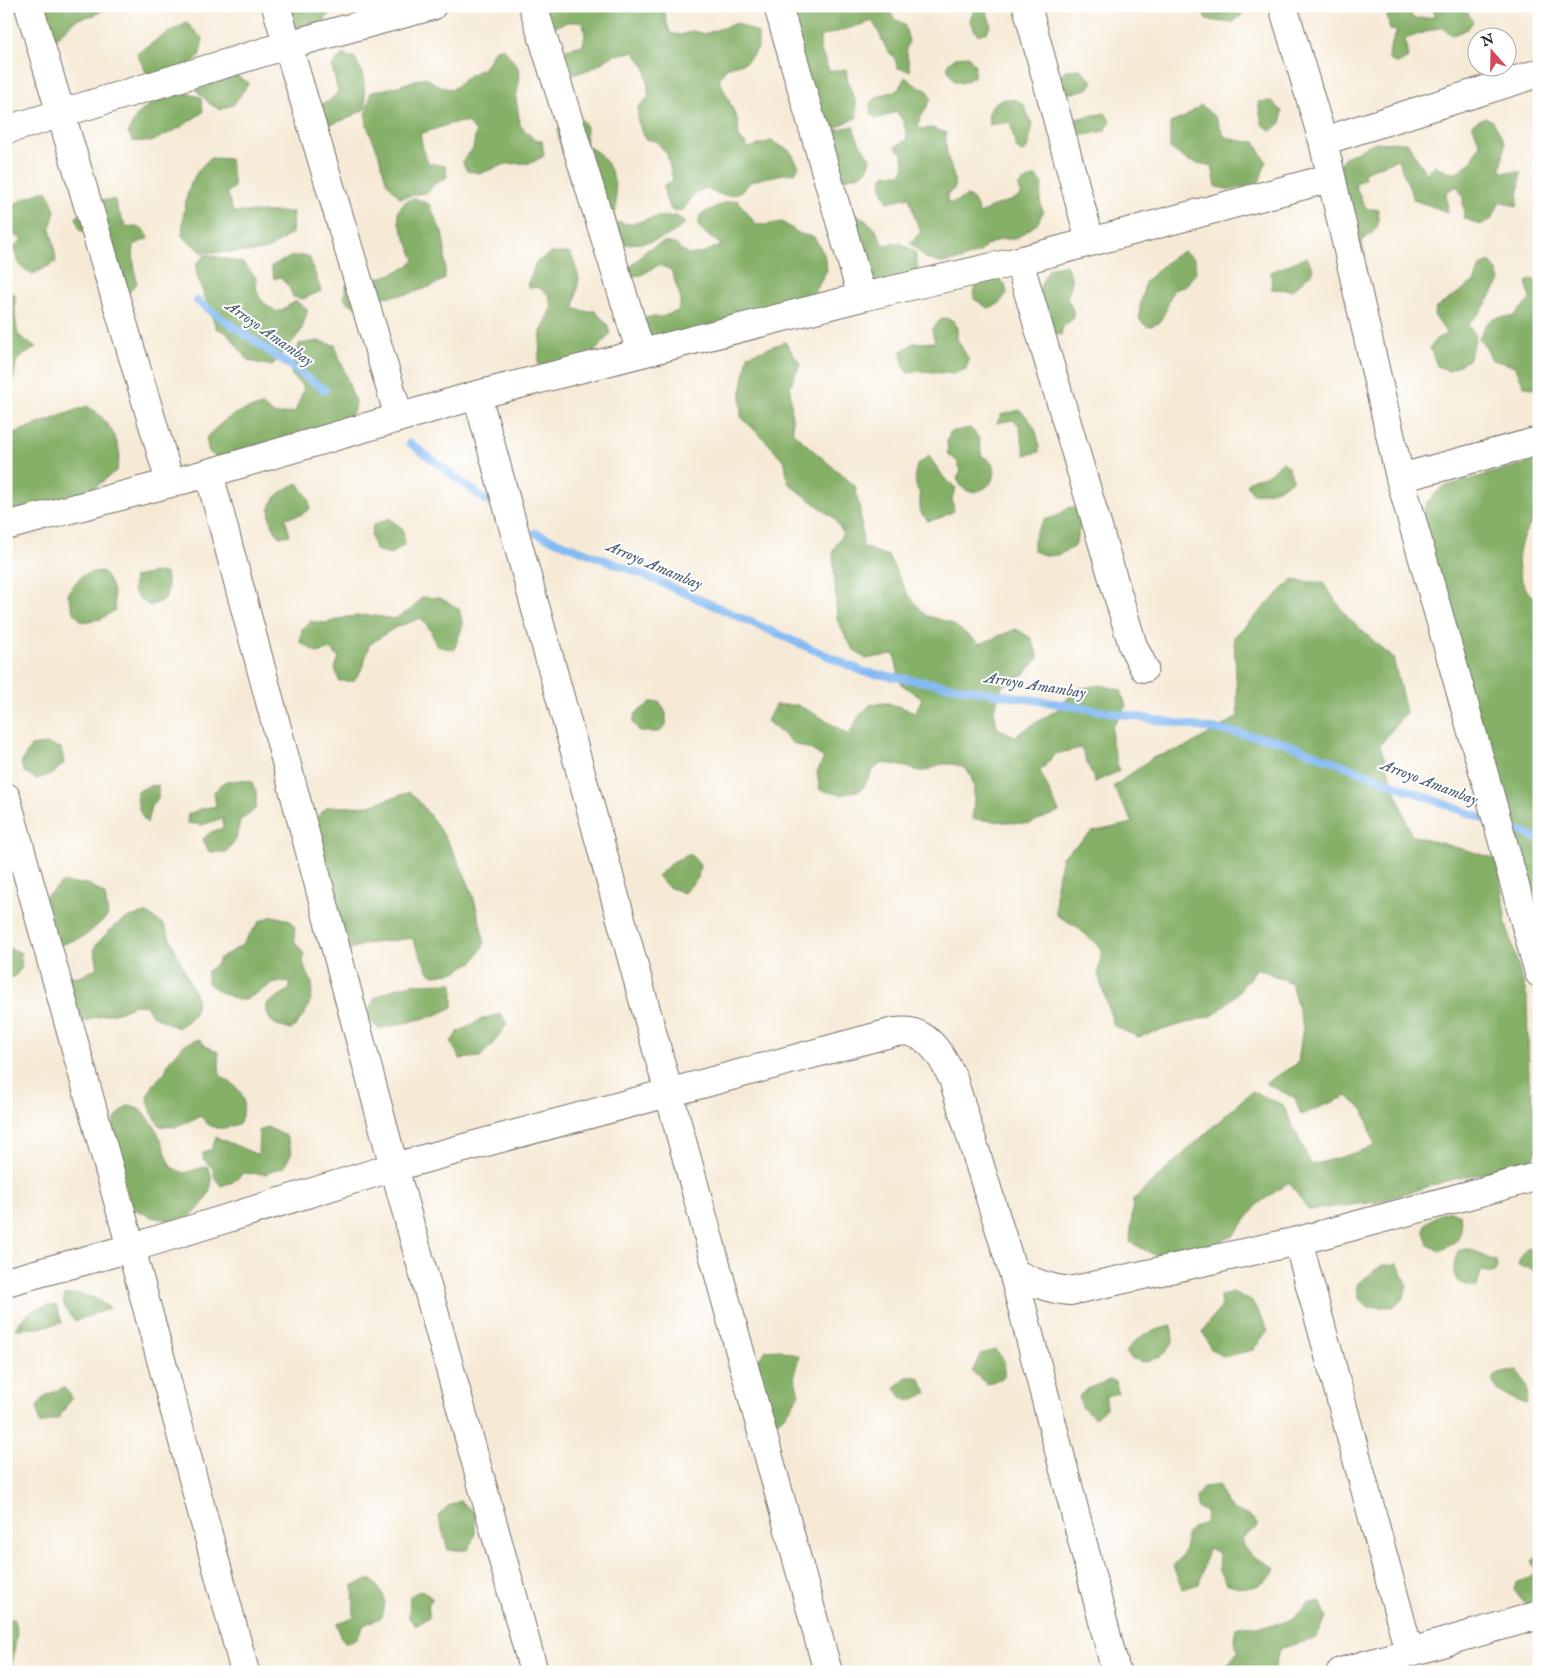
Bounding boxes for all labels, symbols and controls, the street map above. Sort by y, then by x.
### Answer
north arrow [1468,28,1518,78]
text: N [1478,30,1497,52]
water label: Arroyo Amambay [220,295,317,372]
water label: Arroyo Amambay [601,536,706,596]
water label: Arroyo Amambay [981,668,1088,704]
water label: Arroyo Amambay [1376,755,1481,811]

